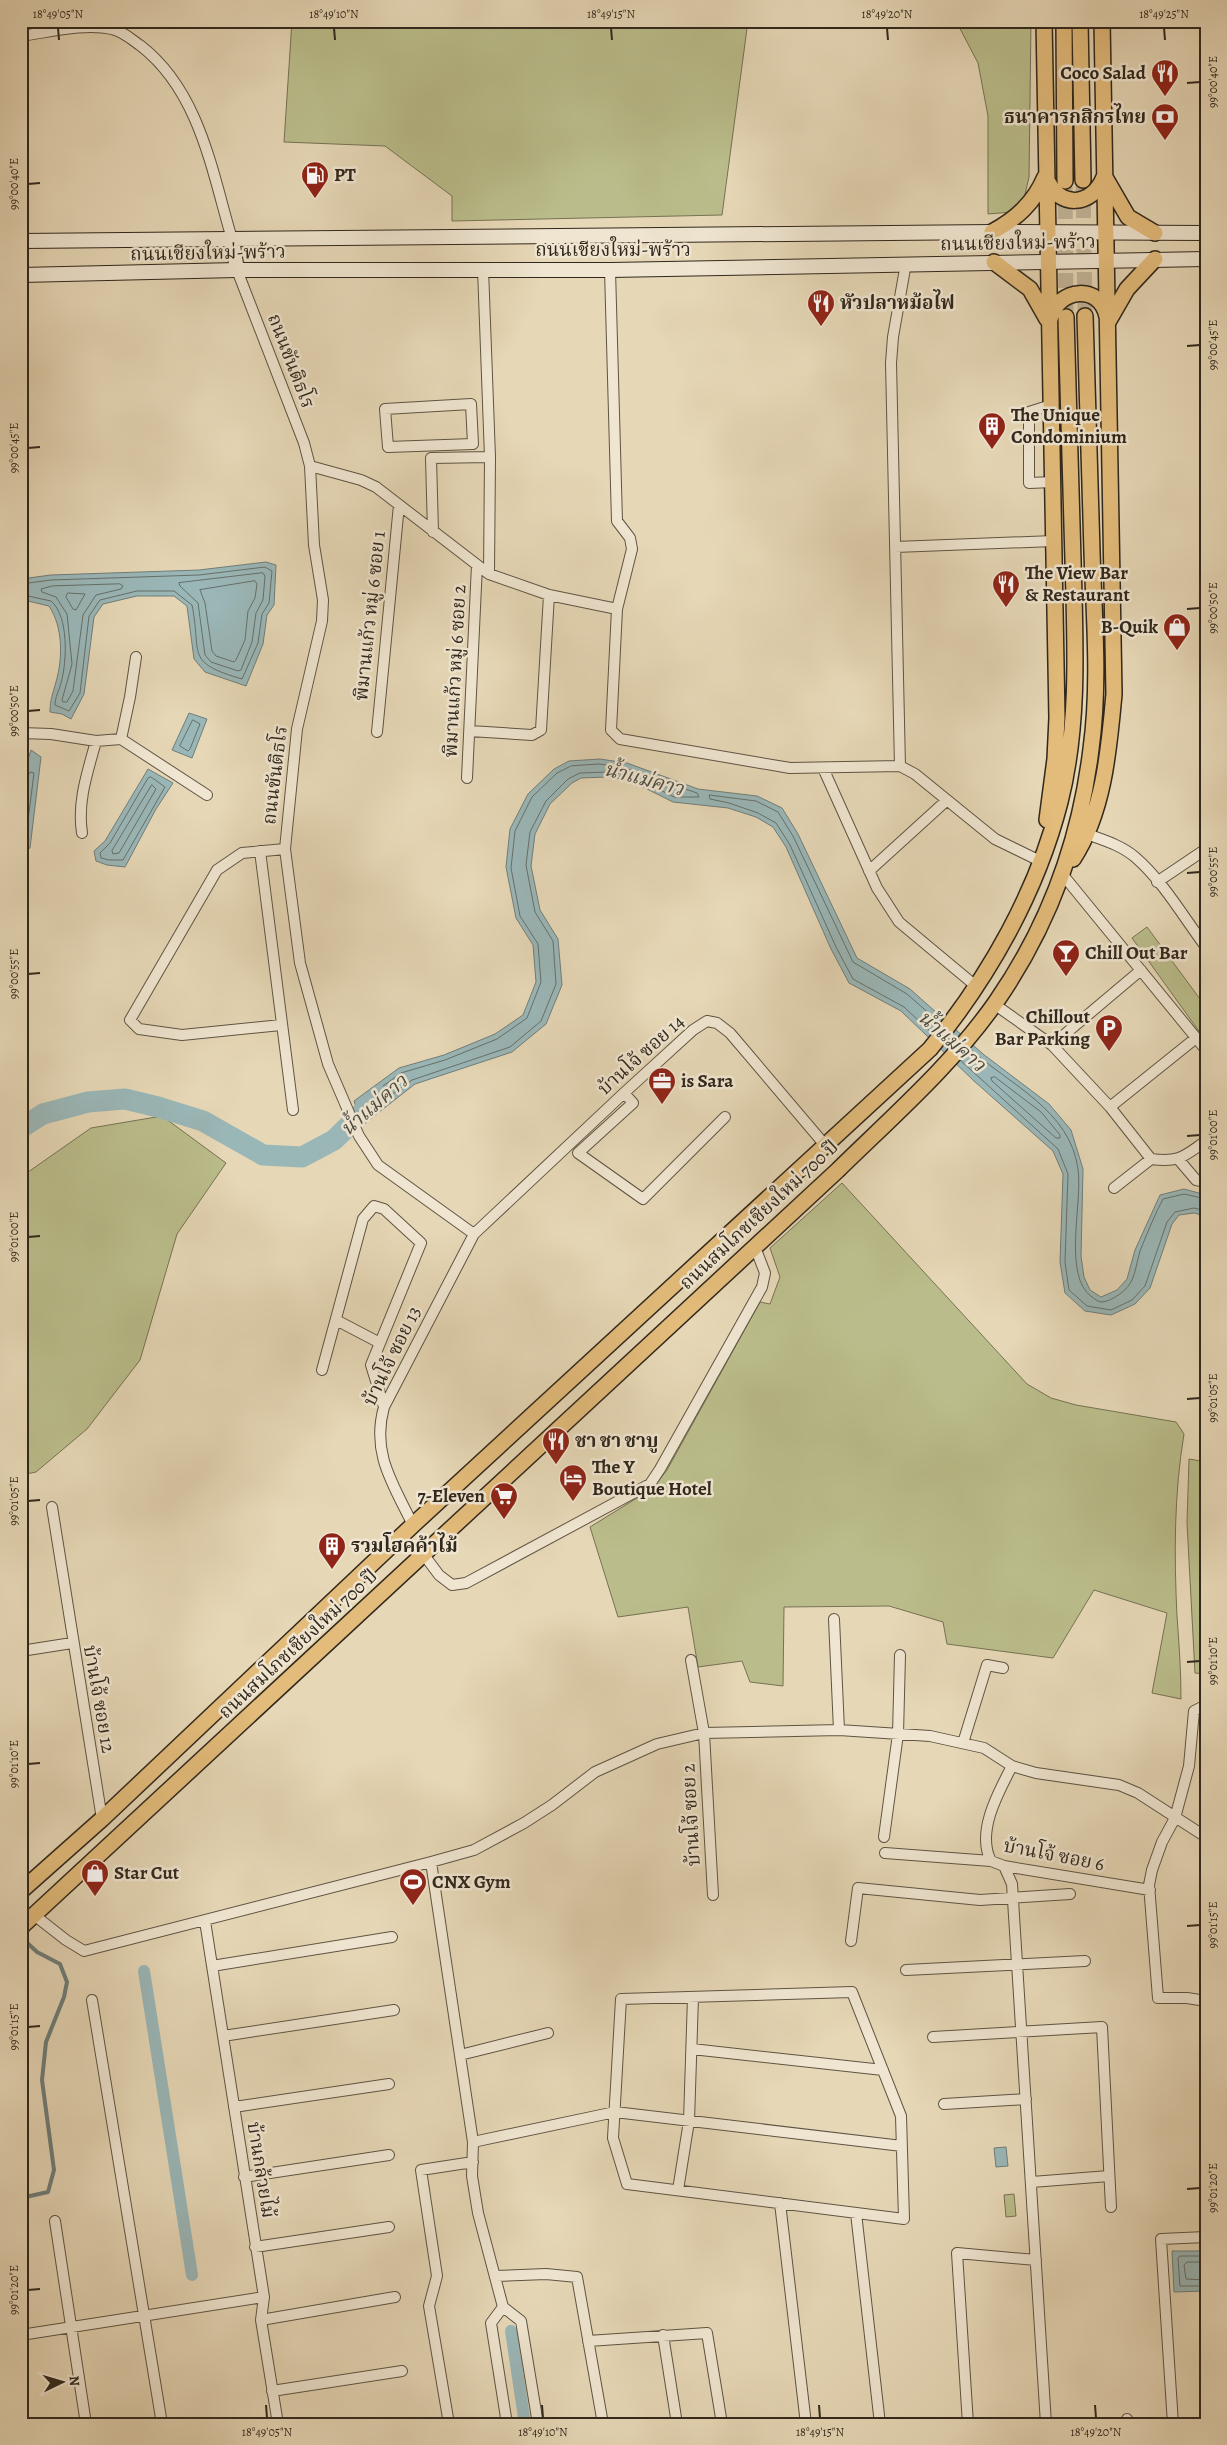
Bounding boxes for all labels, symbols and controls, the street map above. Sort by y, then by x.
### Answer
text: 18°49'05"N [33,6,84,22]
text: 18°49'10"N [309,6,359,22]
text: 18°49'15"N [587,6,635,22]
text: 18°49'20"N [862,6,913,22]
text: 18°49'25"N [1139,6,1189,22]
text: 99°00'40"E [1205,56,1221,108]
restaurant icon: Coco Salad [1150,58,1180,97]
place label: Coco Salad [1060,60,1147,86]
bank icon: ธนาคารกสิกรไทย [1150,102,1180,141]
place label: ธนาคารกสิกรไทย [1004,103,1146,130]
text: 99°00'40"E [6,158,22,210]
fuel station icon: PT [300,160,330,199]
place label: PT [334,162,356,188]
street label: ถนนเชียงใหม่-พร้าว [940,228,1096,257]
street label: ถนนเชียงใหม่-พร้าว [535,236,691,263]
street label: ถนนเชียงใหม่-พร้าว [130,238,286,267]
restaurant icon: หัวปลาหม้อไฟ [806,288,836,327]
place label: หัวปลาหม้อไฟ [840,289,955,316]
street label: ถนนขันติธโร [261,309,323,412]
text: 99°00'45"E [1205,320,1221,370]
place label: The Unique Condominium [1011,402,1127,450]
building icon: The Unique Condominium [977,411,1007,450]
text: 99°00'45"E [6,423,22,473]
street label: พิมานแก้ว หมู่ 6 ซอย 1 [348,529,392,702]
place label: The View Bar & Restaurant [1025,560,1130,608]
restaurant icon: The View Bar & Restaurant [991,569,1021,608]
text: 99°00'50"E [1205,582,1221,634]
street label: พิมานแก้ว หมู่ 6 ซอย 2 [437,584,473,758]
shop icon: B-Quik [1162,612,1192,651]
place label: B-Quik [1101,614,1158,640]
text: 99°00'50"E [6,685,22,737]
street label: ถนนขันติธโร [254,724,294,826]
water label: น้ำแม่คาว [601,754,688,803]
text: 99°00'55"E [1205,847,1221,897]
bar icon: Chill Out Bar [1051,938,1081,977]
place label: Chill Out Bar [1085,940,1188,966]
text: 99°00'55"E [6,949,22,999]
water label: น้ำแม่คาว [913,1003,993,1078]
place label: Chillout Bar Parking [995,1004,1091,1052]
street label: บ้านโจ้ ซอย 14 [591,1007,690,1101]
parking icon: Chillout Bar Parking [1094,1013,1124,1052]
water label: น้ำแม่คาว [333,1066,414,1142]
office icon: is Sara [647,1066,677,1105]
place label: is Sara [681,1068,734,1094]
text: 99°01'00"E [1205,1110,1221,1160]
street label: ถนนสมโภชเชียงใหม่ 700 ปี [673,1133,844,1296]
text: 99°01'00"E [6,1212,22,1262]
street label: บ้านโจ้ ซอย 13 [355,1301,427,1410]
text: 99°01'05"E [1205,1373,1221,1423]
restaurant icon: ชา ชา ชาบู [541,1426,571,1465]
place label: ชา ชา ชาบู [575,1428,658,1454]
place label: The Y Boutique Hotel [592,1454,712,1502]
hotel icon: The Y Boutique Hotel [558,1463,588,1502]
text: 99°01'05"E [6,1476,22,1526]
supermarket icon: 7-Eleven [489,1481,519,1520]
place label: 7-Eleven [417,1483,485,1509]
building icon: รวมโฮคค้าไม้ [317,1531,347,1570]
place label: รวมโฮคค้าไม้ [351,1532,458,1559]
street label: ถนนสมโภชเชียงใหม่ 700 ปี [212,1562,383,1725]
text: 99°01'10"E [1205,1637,1221,1685]
street label: บ้านโจ้ ซอย 12 [77,1643,123,1755]
text: 99°01'10"E [6,1740,22,1788]
street label: บ้านโจ้ ซอย 2 [673,1763,707,1867]
street label: บ้านโจ้ ซอย 6 [1001,1831,1107,1878]
shop icon: Star Cut [80,1858,110,1897]
place label: Star Cut [114,1860,180,1886]
sports icon: CNX Gym [398,1867,428,1906]
place label: CNX Gym [432,1869,511,1895]
text: 99°01'15"E [1205,1901,1221,1949]
text: 99°01'15"E [6,2003,22,2051]
street label: บ้านกล้วยไม้ [241,2120,282,2220]
text: 99°01'20"E [1205,2163,1221,2213]
text: 99°01'20"E [6,2265,22,2315]
north arrow [38,2358,88,2408]
text: N [65,2375,84,2387]
text: 18°49'05"N [242,2424,293,2440]
text: 18°49'10"N [518,2424,568,2440]
text: 18°49'15"N [796,2424,844,2440]
text: 18°49'20"N [1071,2424,1122,2440]

